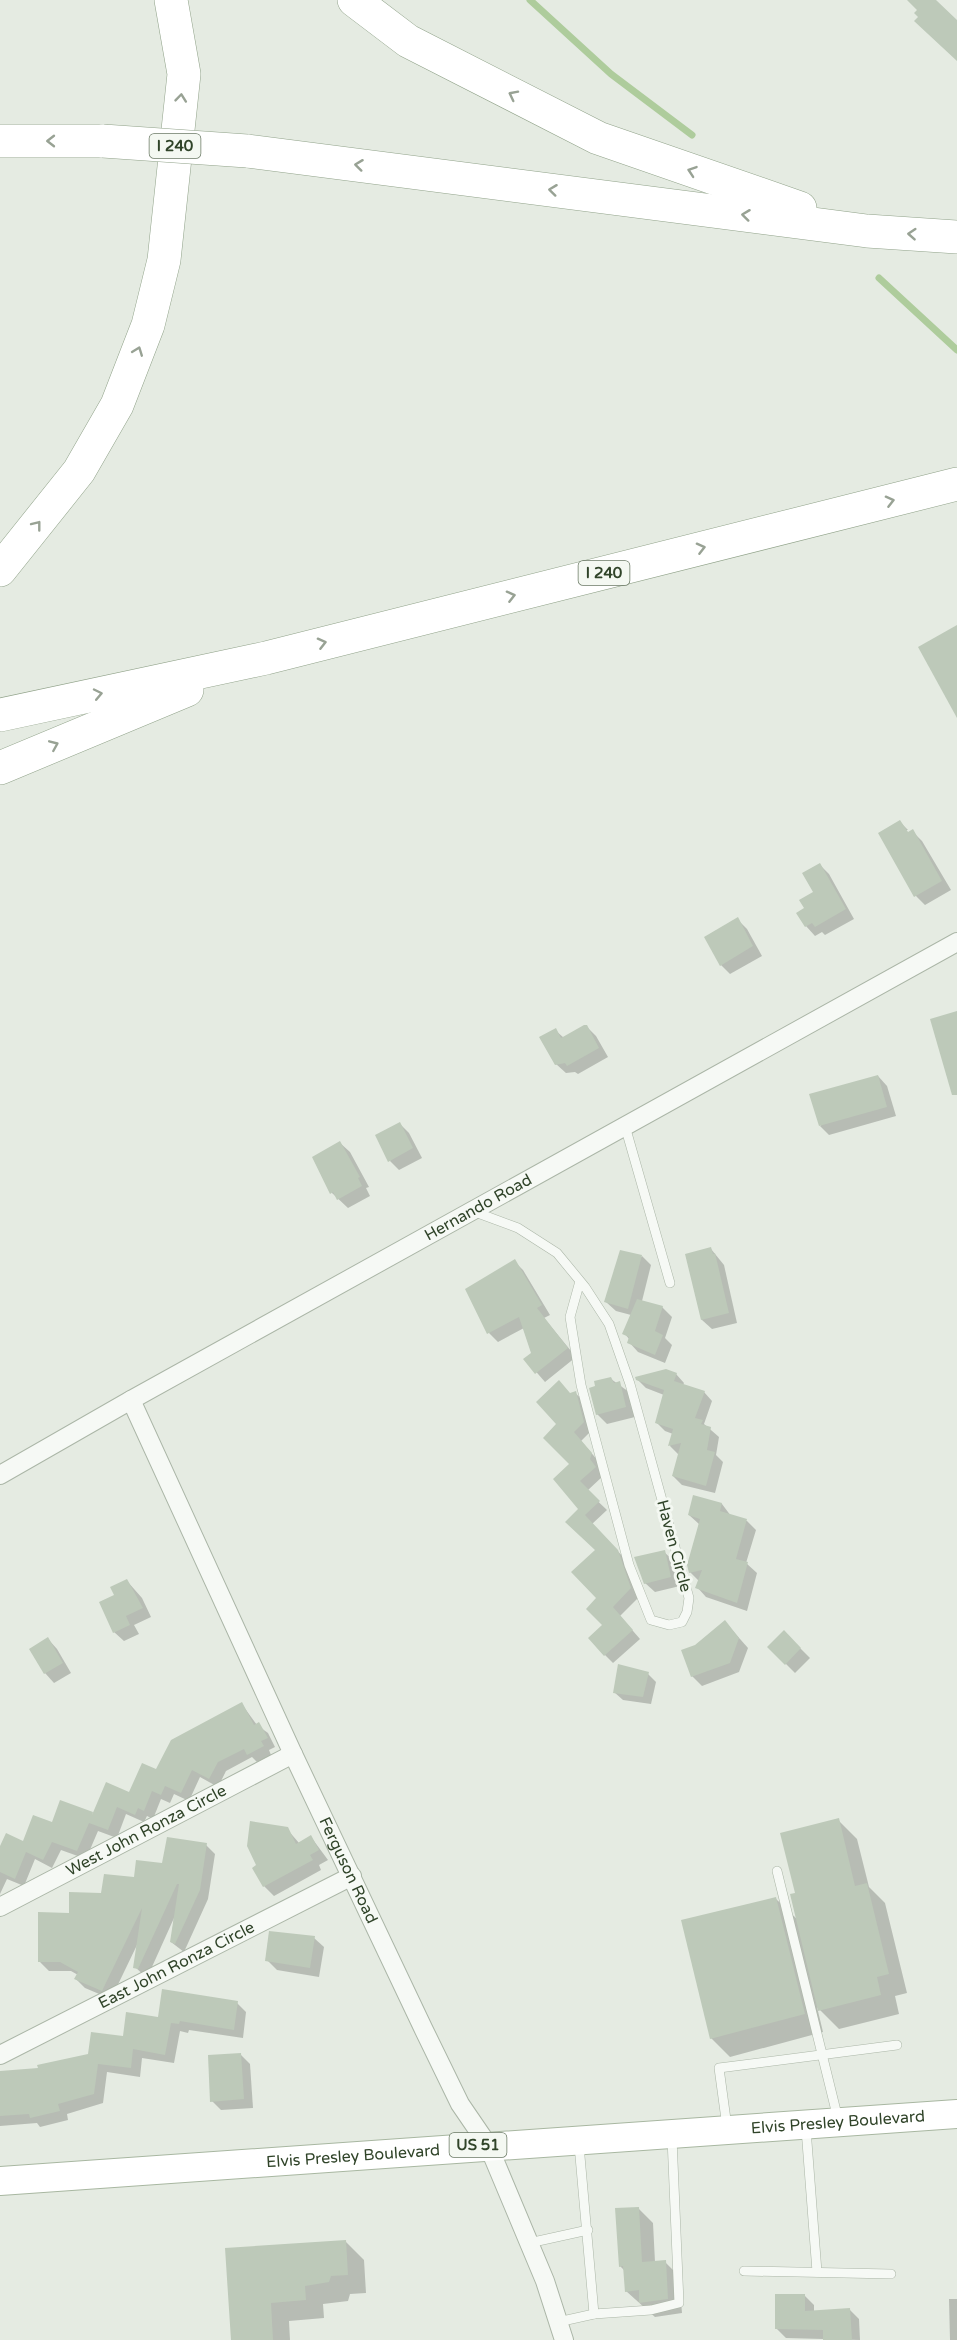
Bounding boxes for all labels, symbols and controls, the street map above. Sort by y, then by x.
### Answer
one-way arrow [509,91,520,102]
one-way arrow [174,93,187,102]
road number: I 240 [150,134,201,158]
one-way arrow [47,135,56,147]
one-way arrow [355,160,364,172]
one-way arrow [687,165,698,178]
one-way arrow [548,185,557,197]
one-way arrow [742,210,751,222]
one-way arrow [907,227,916,240]
one-way arrow [131,346,144,357]
one-way arrow [884,496,895,508]
one-way arrow [30,521,41,532]
one-way arrow [695,543,705,556]
road number: I 240 [578,561,630,585]
one-way arrow [506,591,516,603]
one-way arrow [317,638,327,651]
one-way arrow [93,688,103,701]
one-way arrow [48,740,59,752]
street label: Hernando Road [421,1170,535,1245]
street label: Haven Circle [652,1498,696,1594]
street label: West John Ronza Circle [63,1781,230,1881]
street label: Ferguson Road [314,1814,382,1927]
street label: East John Ronza Circle [95,1917,258,2013]
street label: Elvis Presley Boulevard [750,2106,926,2138]
road number: US 51 [450,2133,506,2157]
street label: Elvis Presley Boulevard [265,2140,441,2172]

